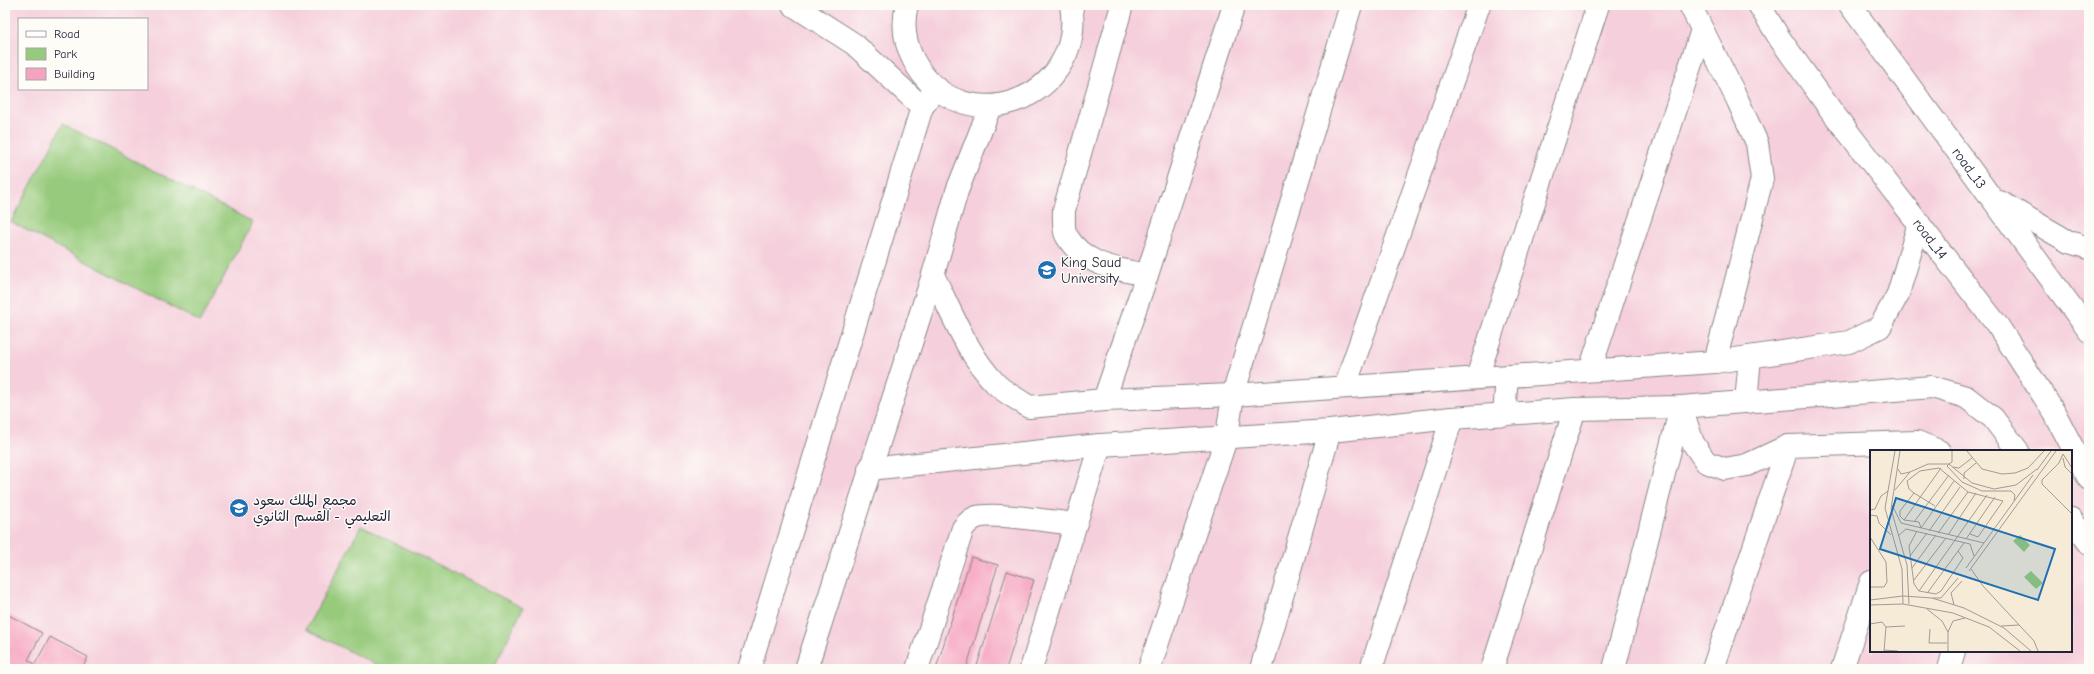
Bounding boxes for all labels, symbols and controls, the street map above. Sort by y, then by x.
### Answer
legend [18,18,148,90]
text: Road [54,27,80,41]
text: Park [54,47,77,61]
text: Building [54,67,95,81]
street label: road_13 [1948,144,1990,192]
street label: road_14 [1909,215,1951,263]
place label: King Saud University [1061,254,1121,287]
school or university icon: King Saud University [1036,259,1058,281]
inset map [1870,450,2072,652]
place label: مجمع الملك سعود التعليمي - القسم الثانوي [253,492,391,529]
school or university icon: مجمع الملك سعود التعليمي - القسم الثانوي [228,497,250,519]

